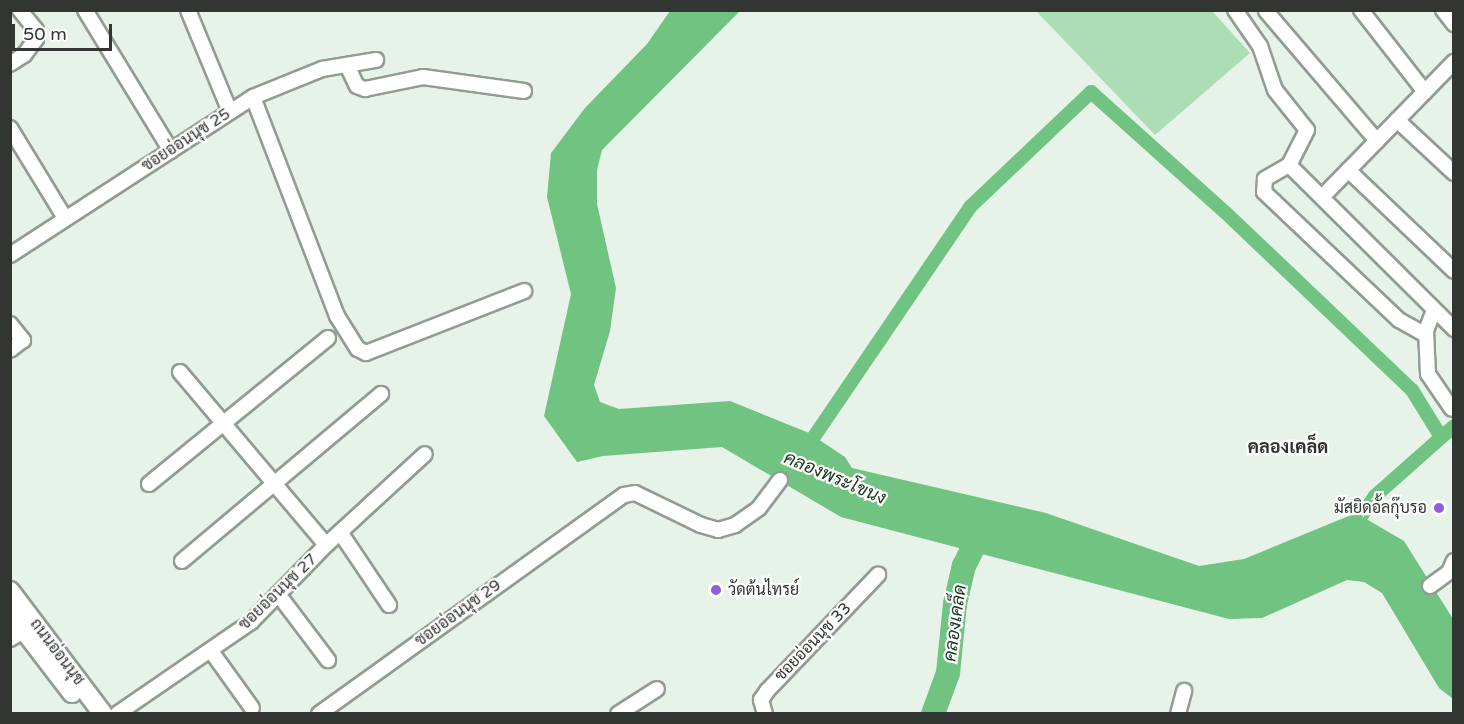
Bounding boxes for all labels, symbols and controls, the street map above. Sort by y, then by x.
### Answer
scale bar [15,12,116,50]
text: 50 m [23,23,67,45]
street label: ซอยอ่อนนุช 25 [138,104,234,176]
district label: คลองเคล็ด [1248,436,1328,458]
water label: คลองพระโขนง [781,447,889,509]
place label: มัสยิดอั้ลกุ๊บรอ [1334,498,1427,518]
marker: มัสยิดอั้ลกุ๊บรอ [1432,501,1446,515]
street label: ซอยอ่อนนุช 27 [235,550,321,634]
street label: ซอยอ่อนนุช 29 [411,575,505,651]
place label: วัดต้นไทรย์ [728,580,799,600]
marker: วัดต้นไทรย์ [709,583,723,597]
water label: คลองเคล็ด [939,583,971,663]
street label: ซอยอ่อนนุช 33 [771,599,855,685]
street label: ถนนอ่อนนุช [26,615,88,689]

